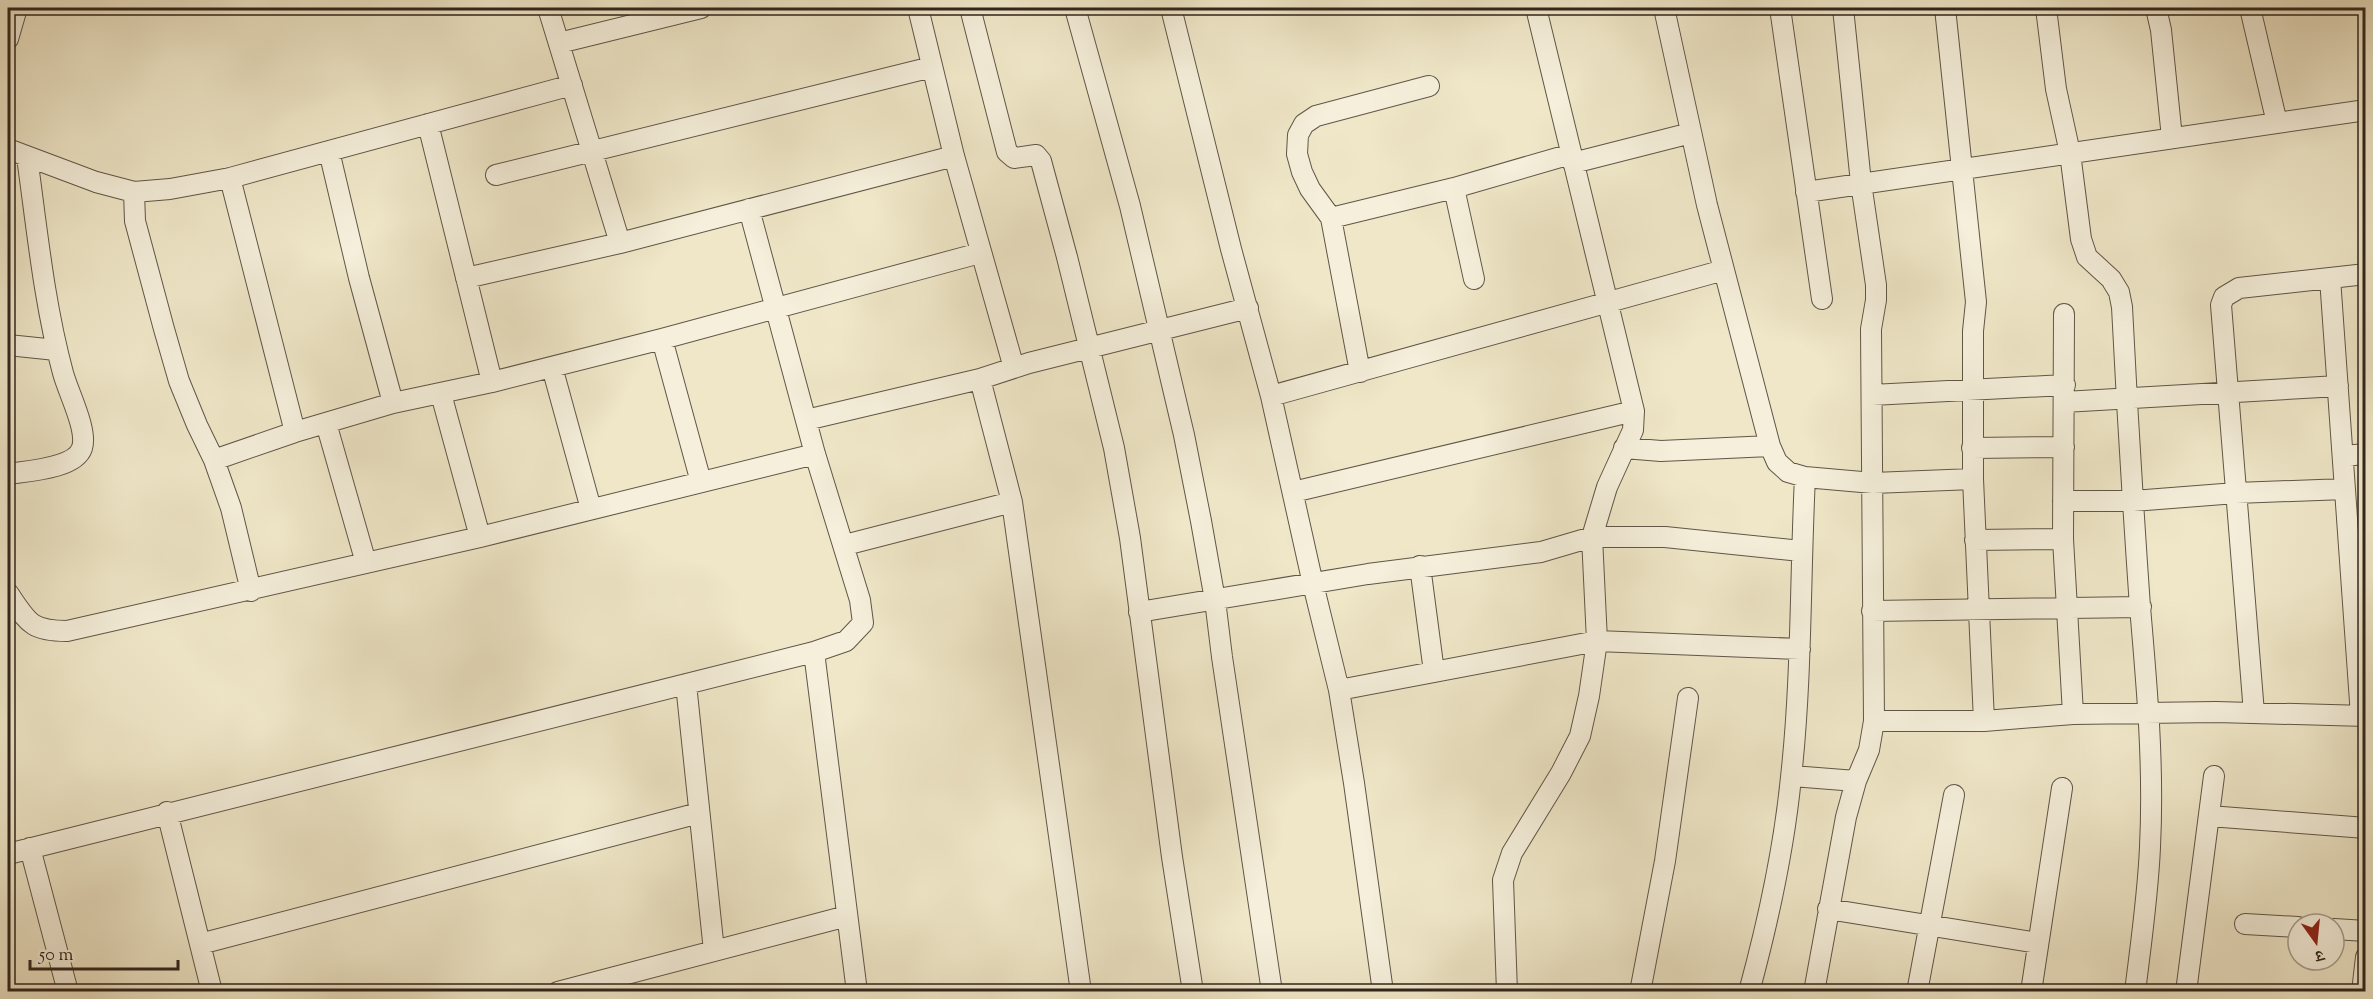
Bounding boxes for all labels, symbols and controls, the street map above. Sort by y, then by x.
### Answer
north arrow [2286,912,2346,972]
scale bar [30,933,178,971]
text: उ [2311,942,2327,967]
text: 50 m [38,943,74,969]

